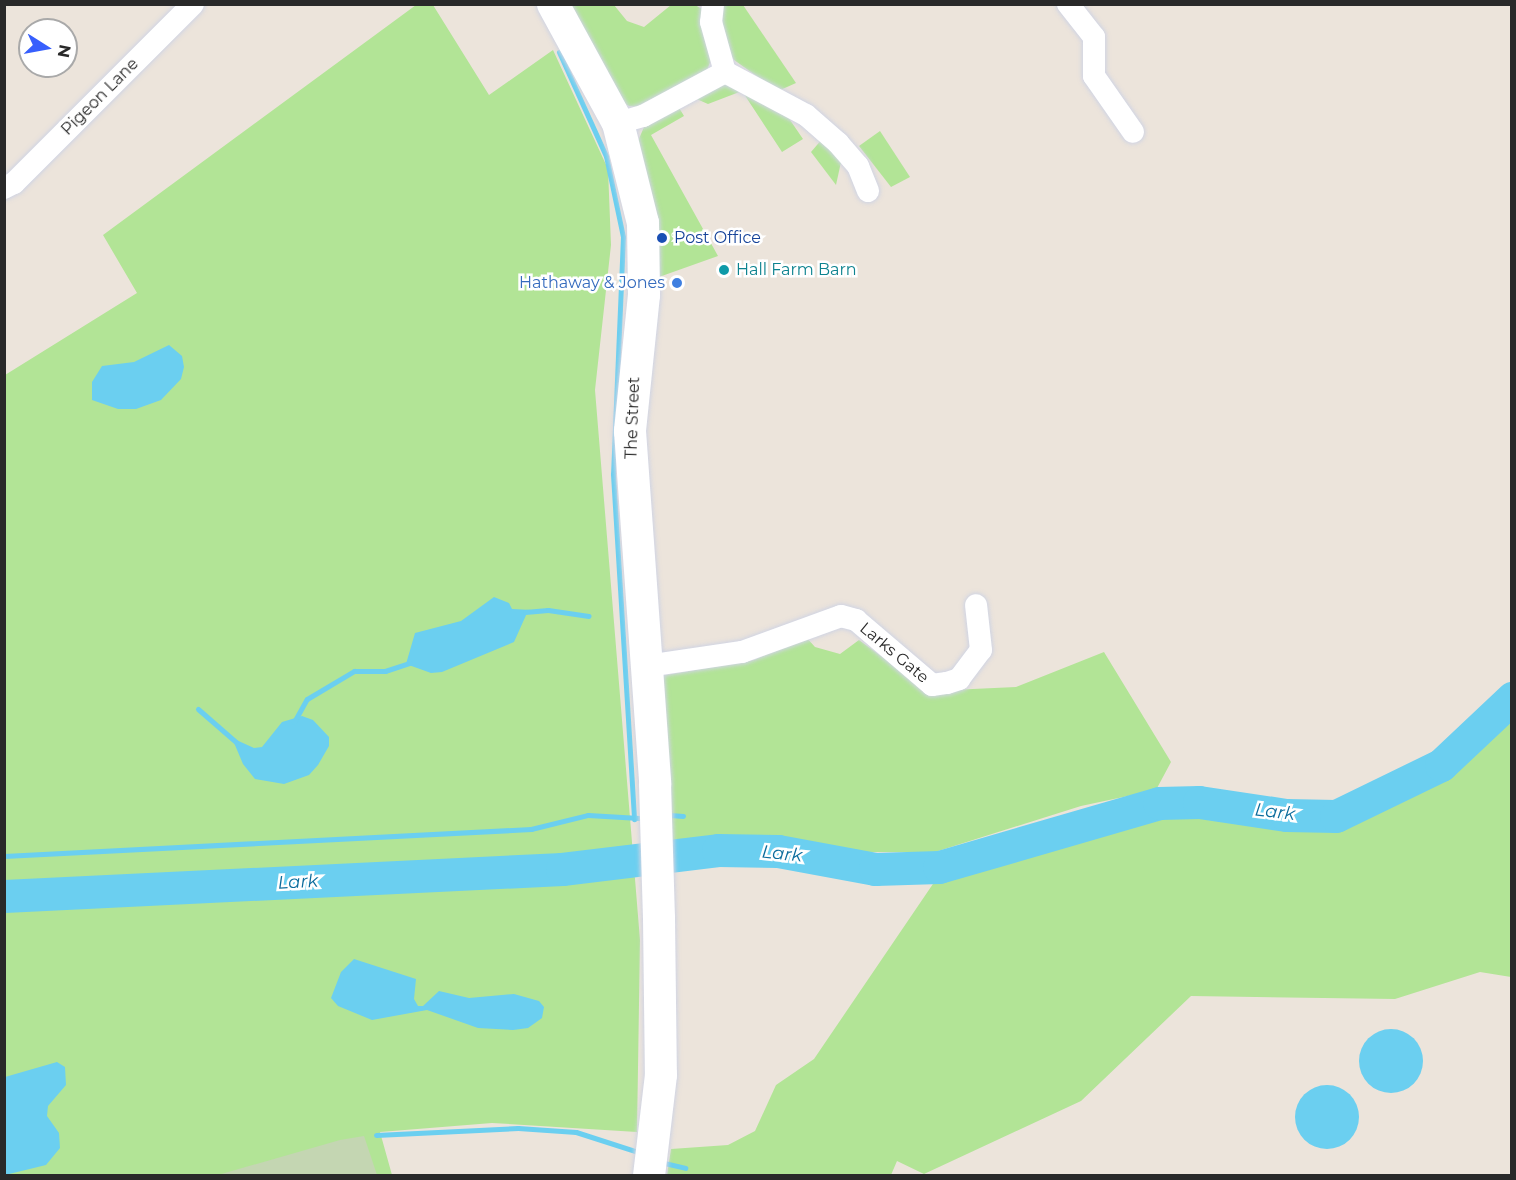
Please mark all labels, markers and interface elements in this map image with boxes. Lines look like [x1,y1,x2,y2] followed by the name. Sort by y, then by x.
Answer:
[18,18,78,78] north arrow
[54,43,75,59] text: N
[58,55,142,139] street label: Pigeon Lane
[674,228,761,248] place label: Post Office
[655,231,669,245] marker: Post Office
[736,260,857,280] place label: Hall Farm Barn
[717,263,731,277] marker: Hall Farm Barn
[519,273,665,293] place label: Hathaway & Jones
[670,276,684,290] marker: Hathaway & Jones
[622,377,644,459] street label: The Street
[856,619,932,687] street label: Larks Gate
[1254,799,1296,825] water label: Lark
[761,841,803,867] water label: Lark
[277,870,319,894] water label: Lark

